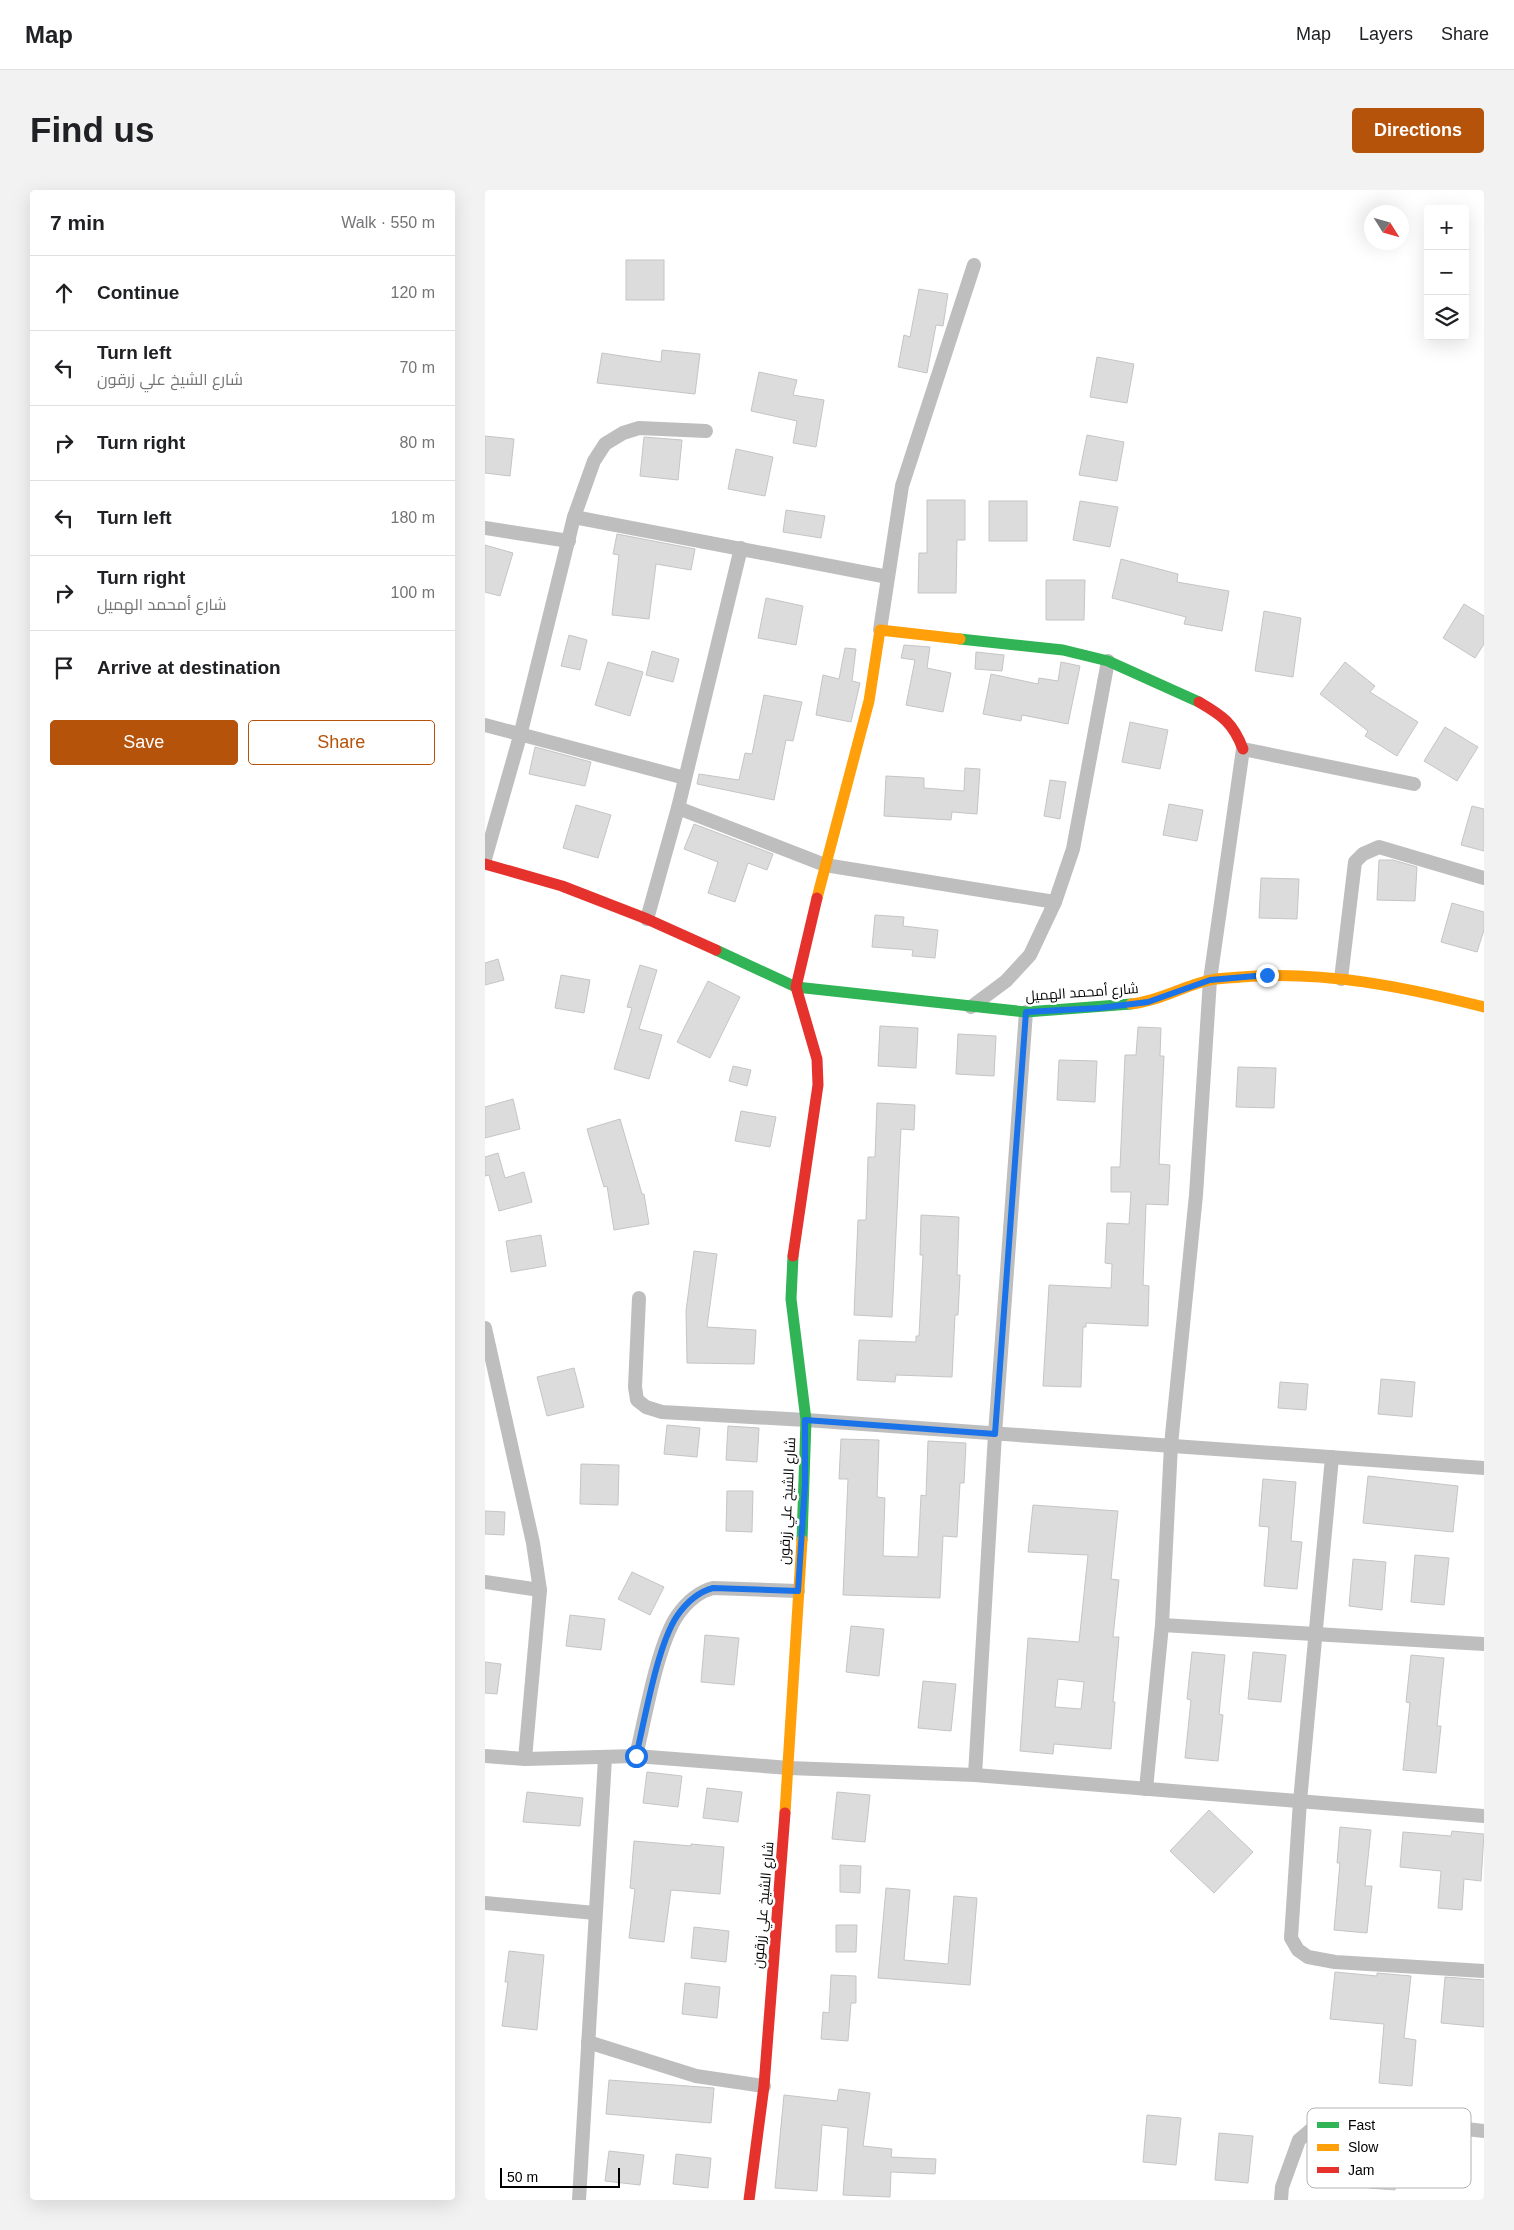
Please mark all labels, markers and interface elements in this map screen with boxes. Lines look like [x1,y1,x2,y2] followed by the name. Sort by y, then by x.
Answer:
[25,21,73,48] text: Map
[1296,24,1331,44] text: Map
[1359,24,1413,44] text: Layers
[1441,24,1489,44] text: Share
[1352,108,1484,153] button: Directions
[30,110,154,149] text: Find us
[1364,205,1409,250] north arrow
[1424,205,1469,340] map controls
[1424,205,1469,250] button: +
[50,211,105,234] text: 7 min
[341,214,435,231] text: Walk · 550 m
[1424,250,1469,295] button: −
[50,279,78,307] icon: ahead
[97,282,179,303] text: Continue
[391,284,435,301] text: 120 m
[1424,295,1469,340] button: layers
[97,342,172,363] text: Turn left
[50,354,78,382] icon: left
[399,359,435,376] text: 70 m
[97,371,243,388] text: شارع الشيخ علي زرقون
[50,429,78,457] icon: right
[97,432,185,453] text: Turn right
[399,434,435,451] text: 80 m
[50,504,78,532] icon: left
[97,507,172,528] text: Turn left
[391,509,435,526] text: 180 m
[97,567,185,588] text: Turn right
[50,579,78,607] icon: right
[391,584,435,601] text: 100 m
[97,596,226,613] text: شارع أمحمد الهميل
[50,654,78,682] icon: arrive
[97,657,281,678] text: Arrive at destination
[50,720,238,765] button: Save
[248,720,435,765] button: Share
[1256,964,1279,987] route end
[1025,979,1139,1005] street label: شارع أمحمد الهميل
[776,1437,802,1565] street label: شارع الشيخ علي زرقون
[625,1745,648,1768] route start
[749,1841,781,1970] street label: شارع الشيخ علي زرقون
[1307,2108,1471,2188] legend
[1348,2117,1375,2133] text: Fast
[1348,2139,1379,2155] text: Slow
[1348,2162,1374,2178] text: Jam
[500,2165,620,2188] scale bar
[507,2169,538,2185] text: 50 m

